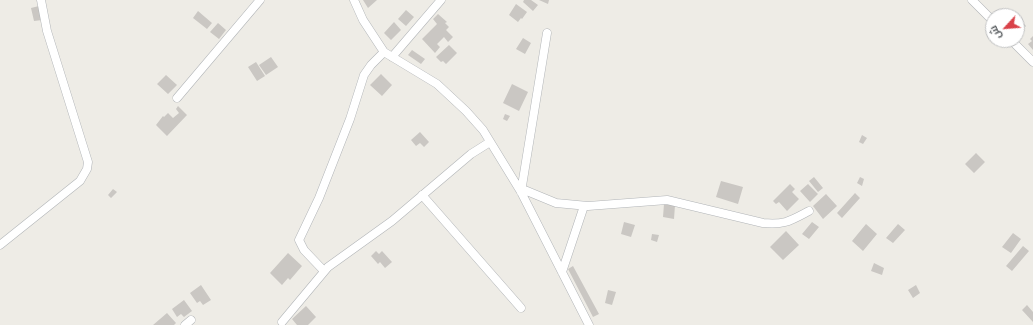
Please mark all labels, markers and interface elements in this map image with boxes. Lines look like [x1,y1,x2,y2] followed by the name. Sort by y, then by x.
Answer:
[985,8,1025,48] north arrow
[985,23,1005,43] text: ش

